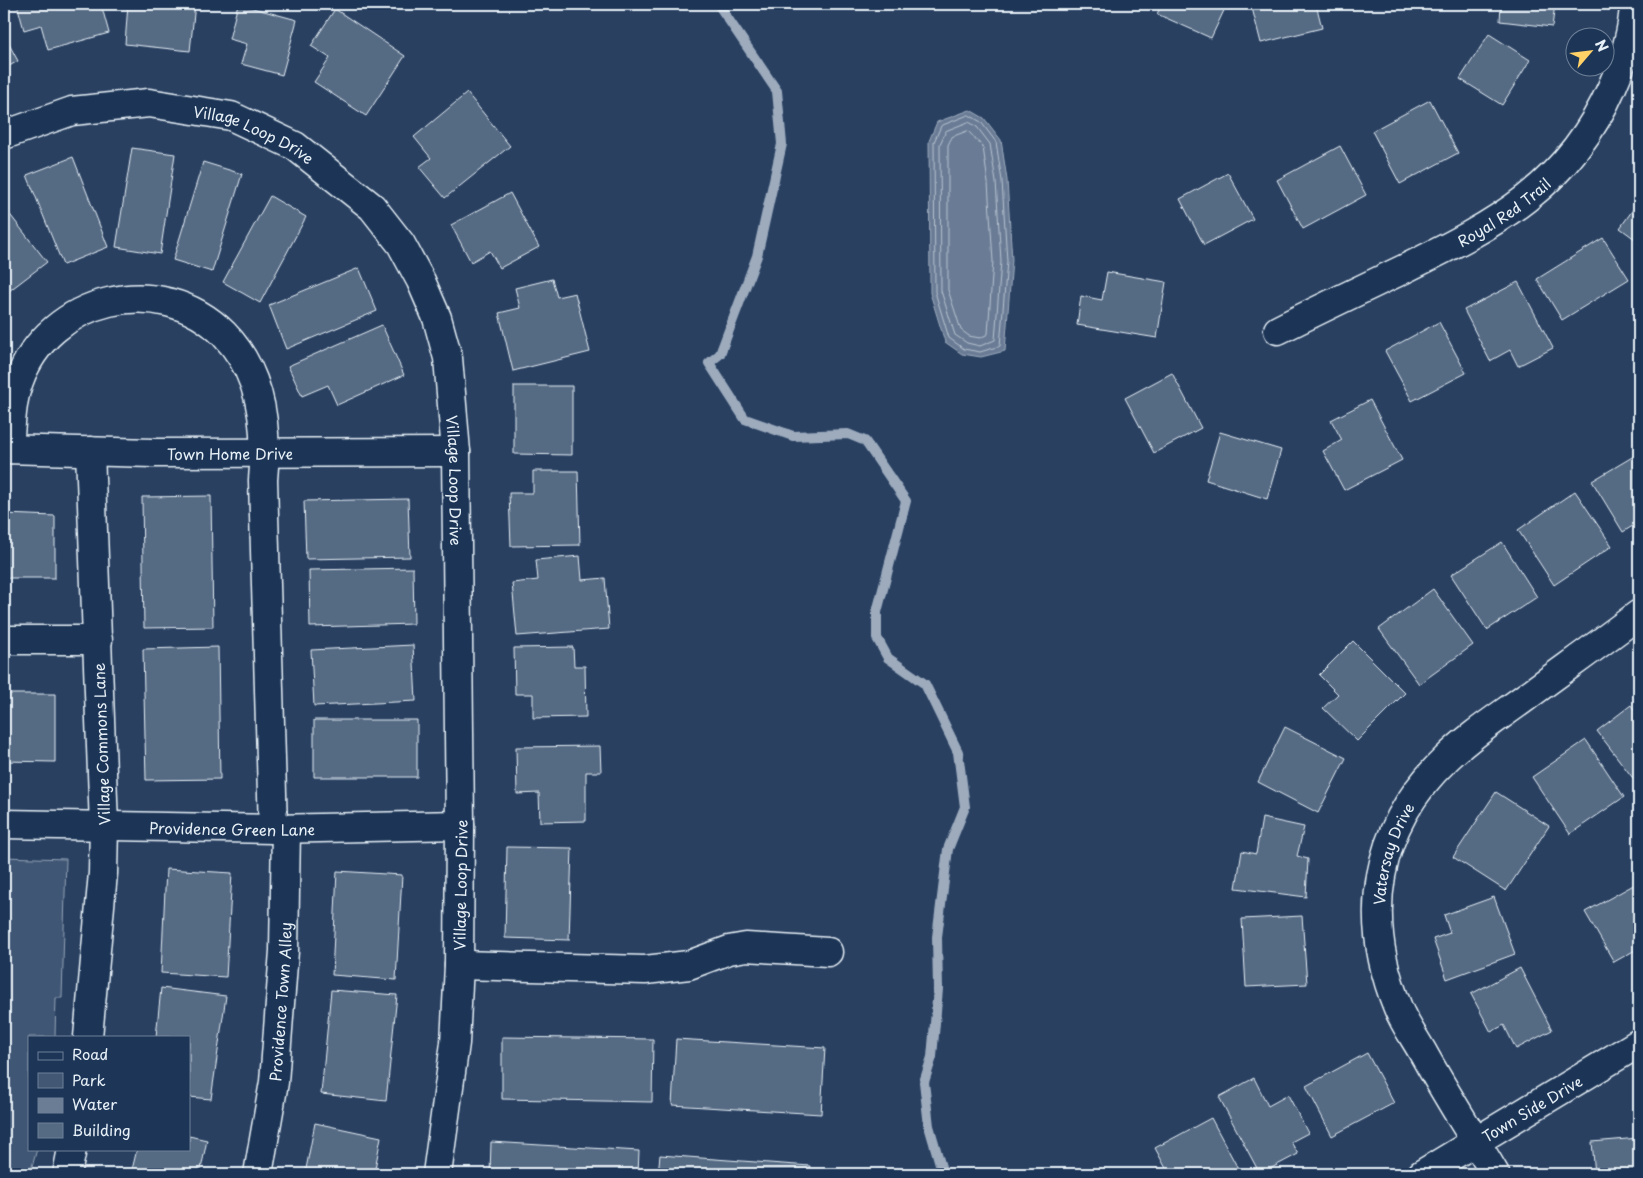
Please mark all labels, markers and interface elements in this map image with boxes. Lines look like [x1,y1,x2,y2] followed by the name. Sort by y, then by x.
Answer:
[1566,28,1616,78] north arrow
[1590,36,1614,55] text: N
[192,99,320,169] street label: Village Loop Drive
[1453,172,1555,252] street label: Royal Red Trail
[441,414,469,546] street label: Village Loop Drive
[167,441,293,464] street label: Town Home Drive
[87,662,115,826] street label: Village Commons Lane
[1366,797,1419,905] street label: Vatersay Drive
[149,815,315,841] street label: Providence Green Lane
[447,819,473,951] street label: Village Loop Drive
[263,922,296,1082] street label: Providence Town Alley
[28,1036,190,1150] legend
[72,1042,108,1065] text: Road
[72,1068,106,1091] text: Park
[1477,1069,1586,1147] street label: Town Side Drive
[72,1092,117,1115] text: Water
[72,1118,131,1141] text: Building

